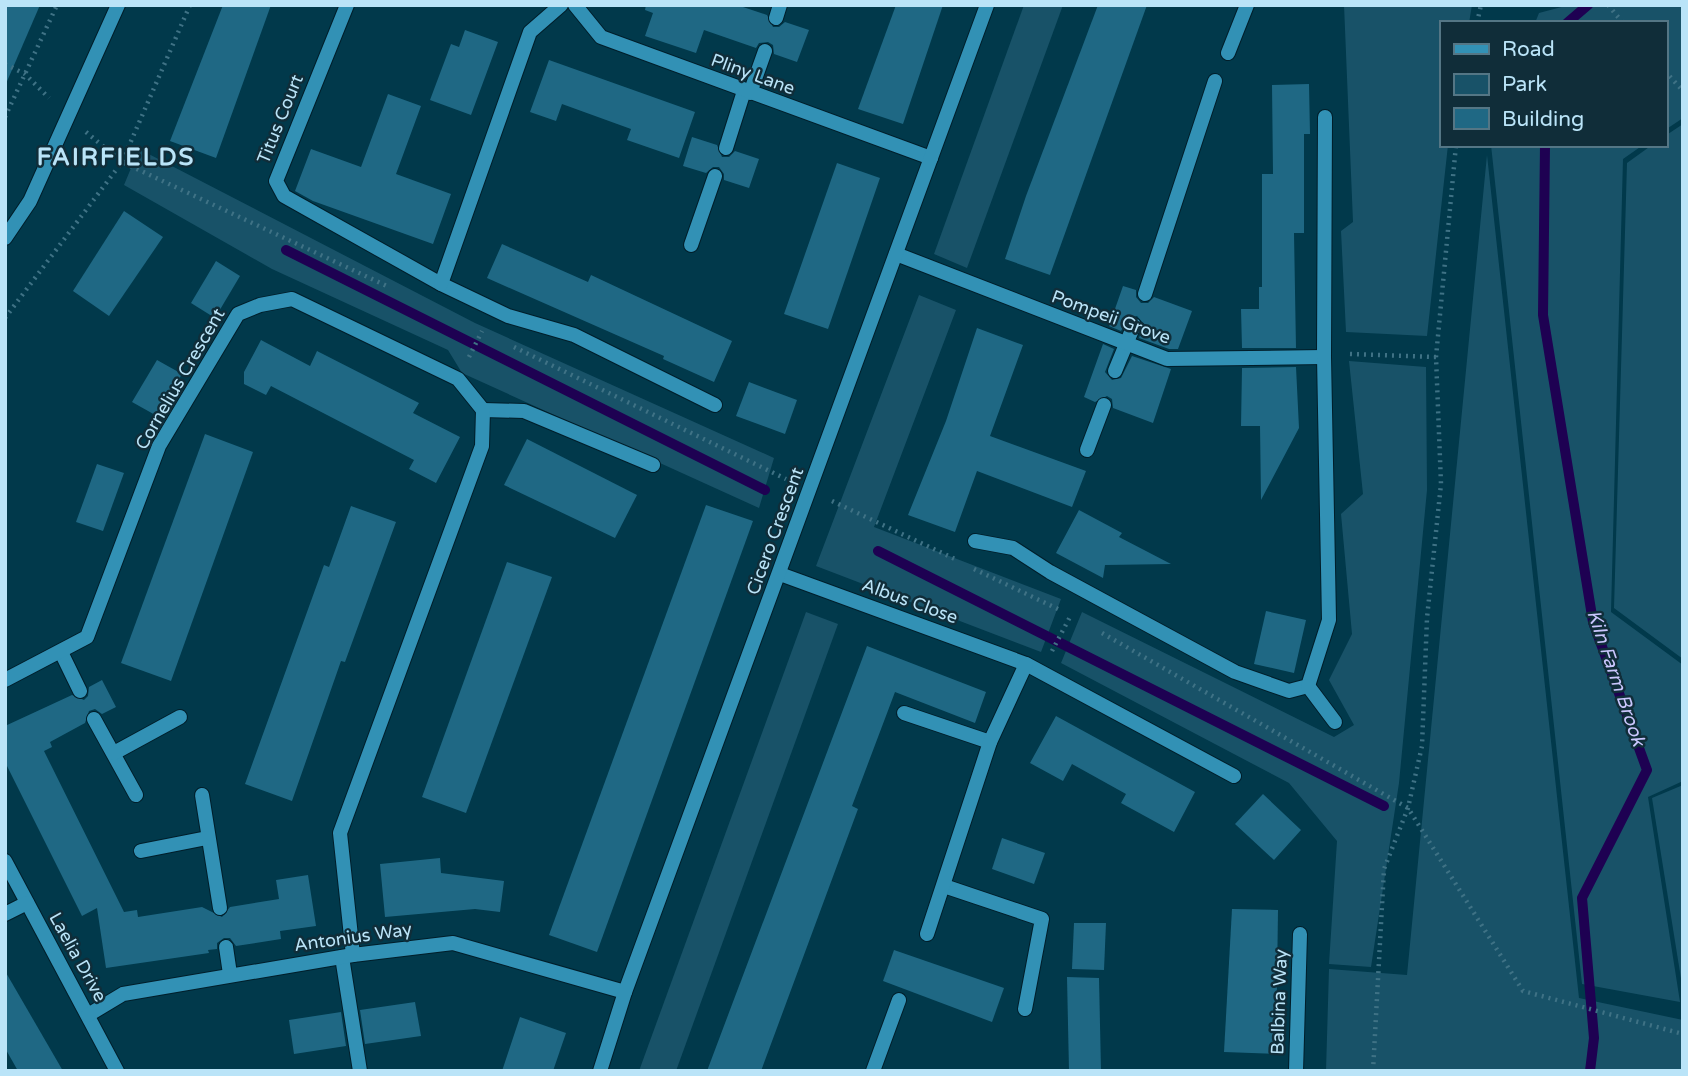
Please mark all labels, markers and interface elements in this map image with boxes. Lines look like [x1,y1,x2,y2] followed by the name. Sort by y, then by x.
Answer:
[1440,21,1667,147] legend
[1502,37,1555,62] text: Road
[708,49,798,99] street label: Pliny Lane
[252,71,308,167] street label: Titus Court
[1502,72,1547,97] text: Park
[1502,107,1584,132] text: Building
[37,143,195,172] district label: FAIRFIELDS
[1048,285,1174,349] street label: Pompeii Grove
[131,304,229,454] street label: Cornelius Crescent
[742,464,808,598] street label: Cicero Crescent
[859,574,961,628] street label: Albus Close
[1582,607,1650,751] water label: Kiln Farm Brook
[44,908,112,1006] street label: Laelia Drive
[293,918,414,956] street label: Antonius Way
[1266,948,1292,1055] street label: Balbina Way

